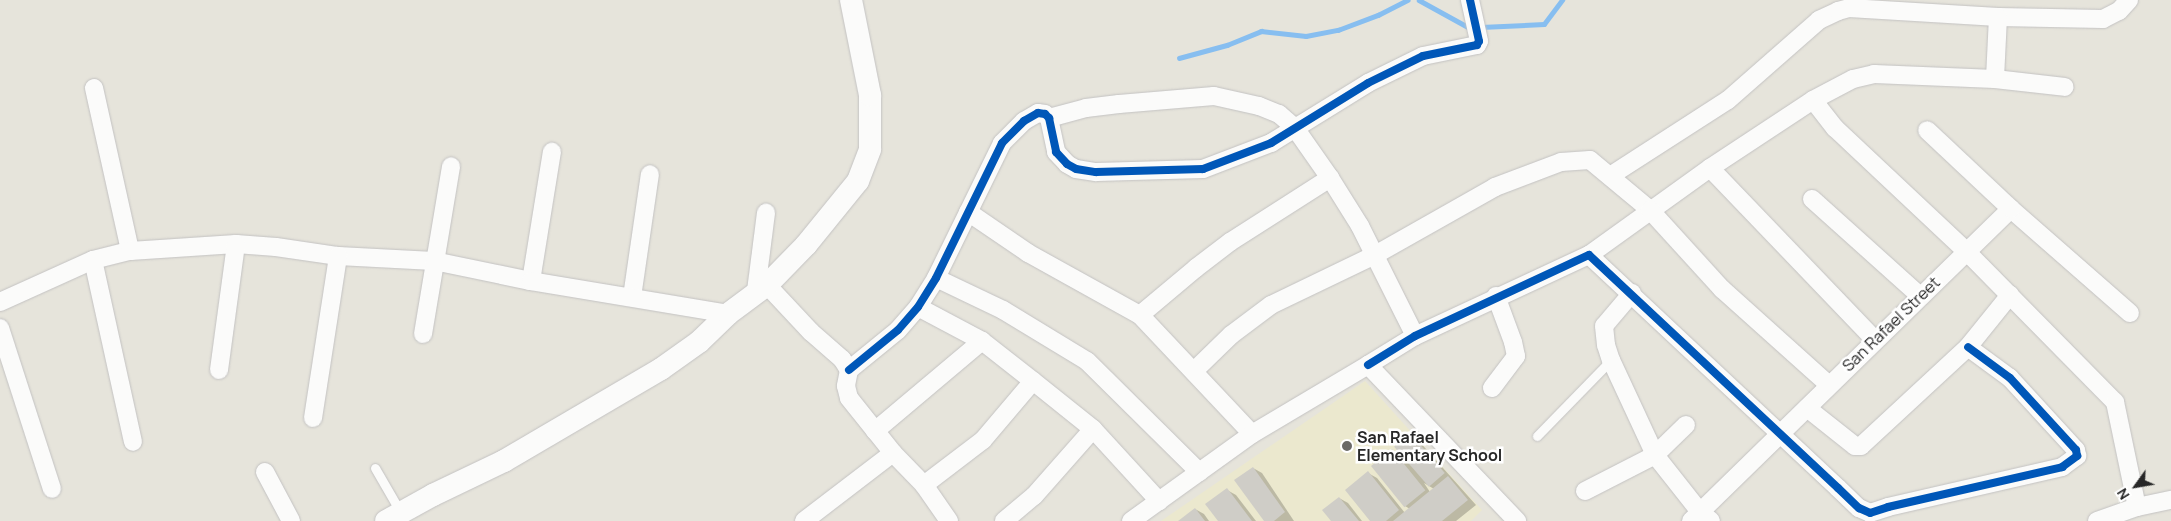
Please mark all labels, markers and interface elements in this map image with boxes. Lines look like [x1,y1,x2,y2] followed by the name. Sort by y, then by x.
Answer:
[1838,273,1944,375] street label: San Rafael Street
[1357,427,1502,465] place label: San Rafael Elementary School
[1341,440,1353,452] marker: San Rafael Elementary School
[2111,461,2161,511] north arrow
[2112,485,2134,504] text: N

